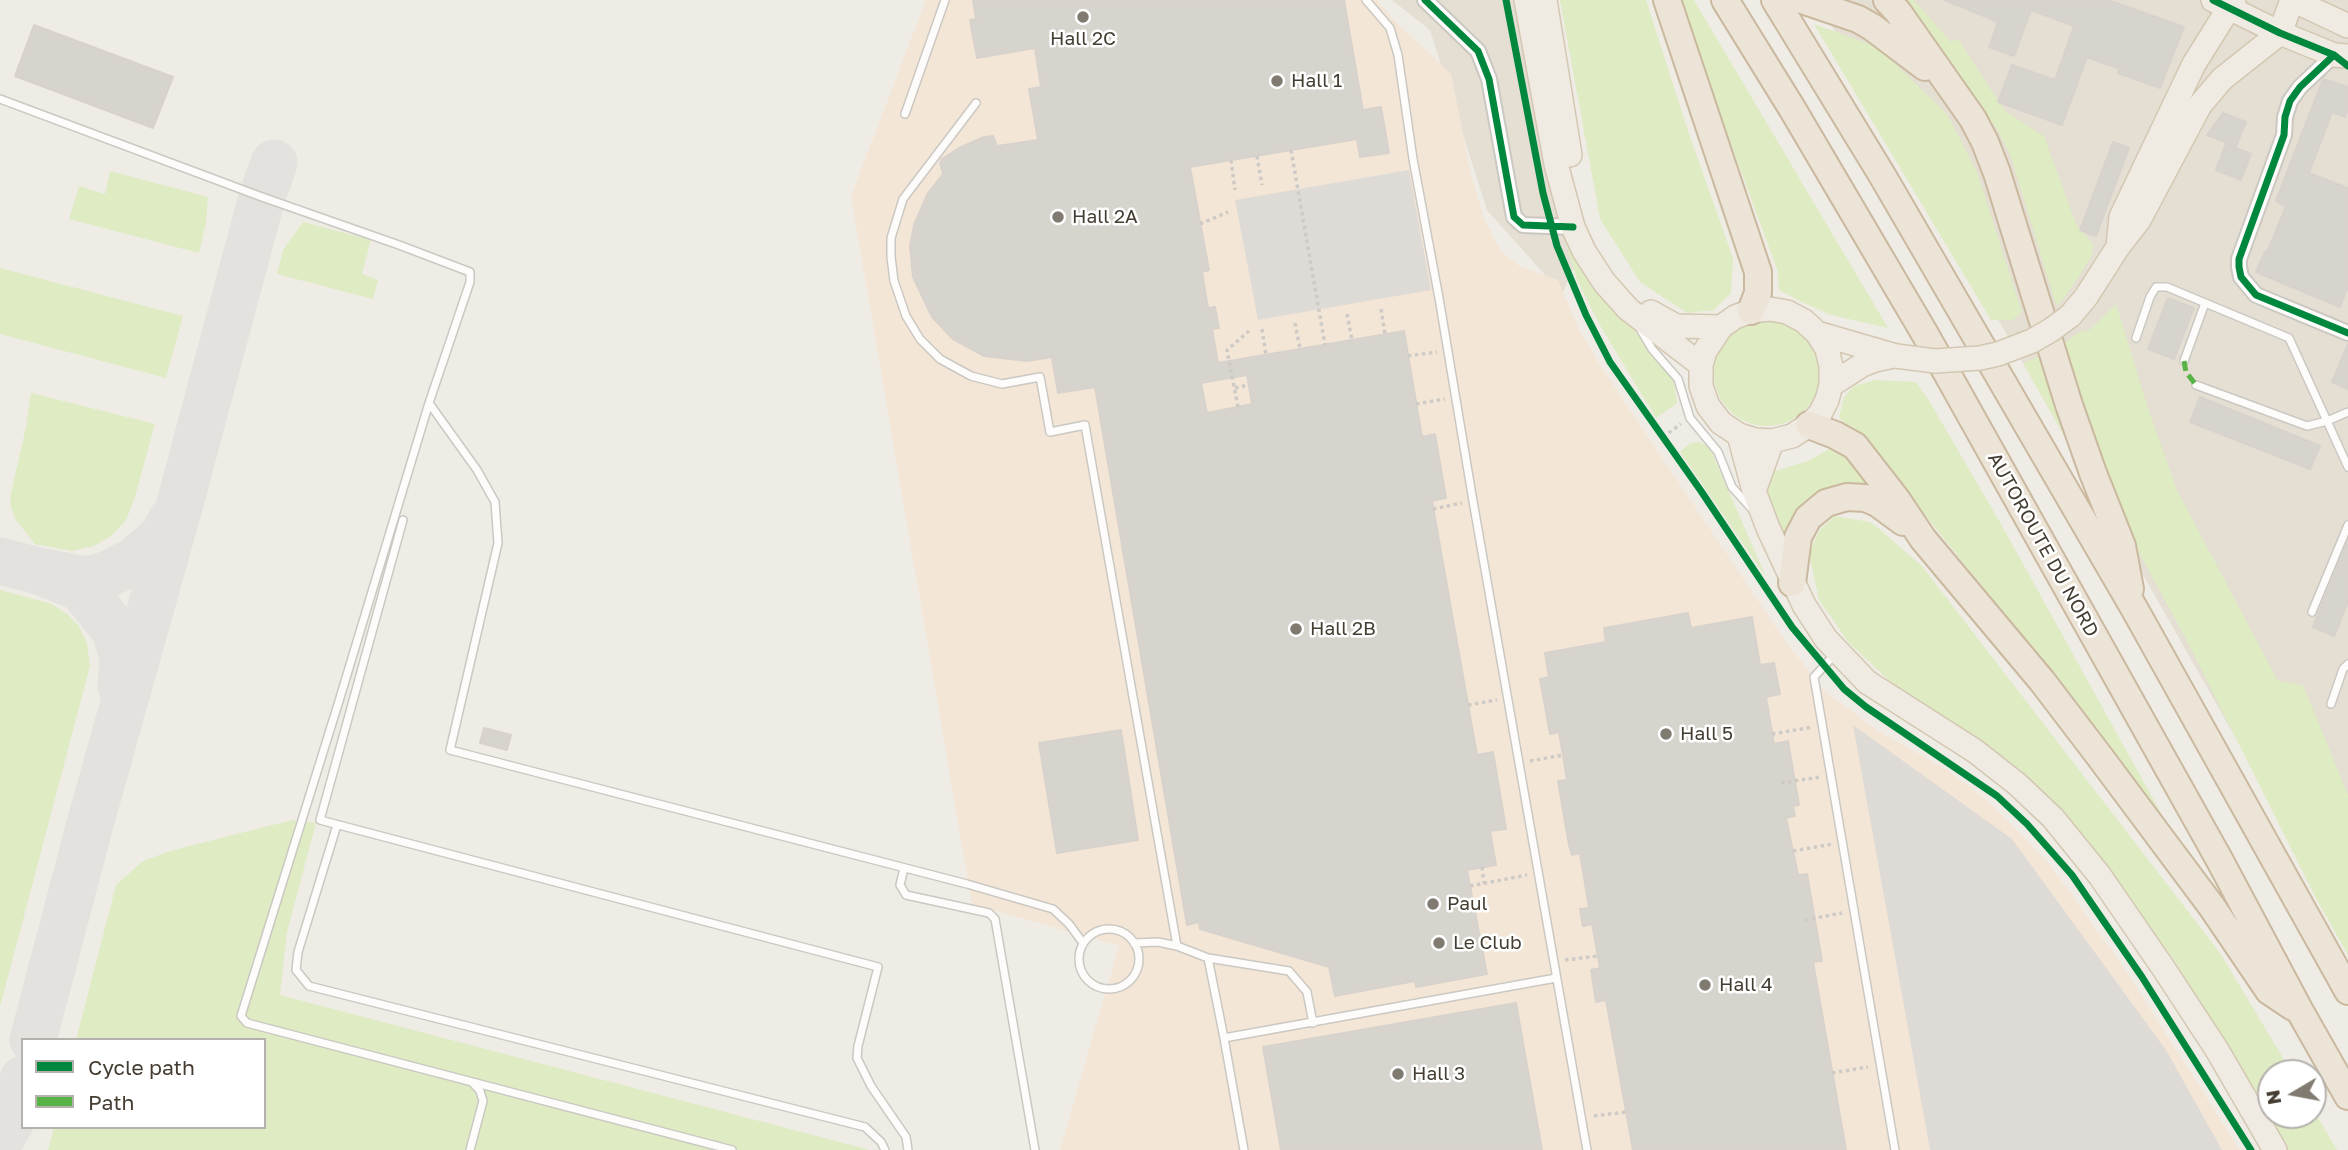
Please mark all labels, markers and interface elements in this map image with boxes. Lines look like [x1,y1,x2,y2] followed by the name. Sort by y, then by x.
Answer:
[1075,9,1091,25] marker: Hall 2C
[1050,28,1116,50] place label: Hall 2C
[1291,70,1342,92] place label: Hall 1
[1269,73,1285,89] marker: Hall 1
[1072,206,1138,228] place label: Hall 2A
[1050,209,1066,225] marker: Hall 2A
[1983,449,2103,641] street label: AUTOROUTE DU NORD
[1310,618,1376,640] place label: Hall 2B
[1288,621,1304,637] marker: Hall 2B
[1680,723,1733,745] place label: Hall 5
[1658,726,1674,742] marker: Hall 5
[1447,893,1488,915] place label: Paul
[1425,896,1441,912] marker: Paul
[1453,932,1522,954] place label: Le Club
[1431,935,1447,951] marker: Le Club
[1719,974,1773,996] place label: Hall 4
[1697,977,1713,993] marker: Hall 4
[21,1038,266,1129] legend
[88,1054,195,1080] text: Cycle path
[2257,1059,2327,1129] north arrow
[1412,1063,1465,1085] place label: Hall 3
[1390,1066,1406,1082] marker: Hall 3
[2260,1088,2285,1107] text: N
[88,1089,135,1115] text: Path

